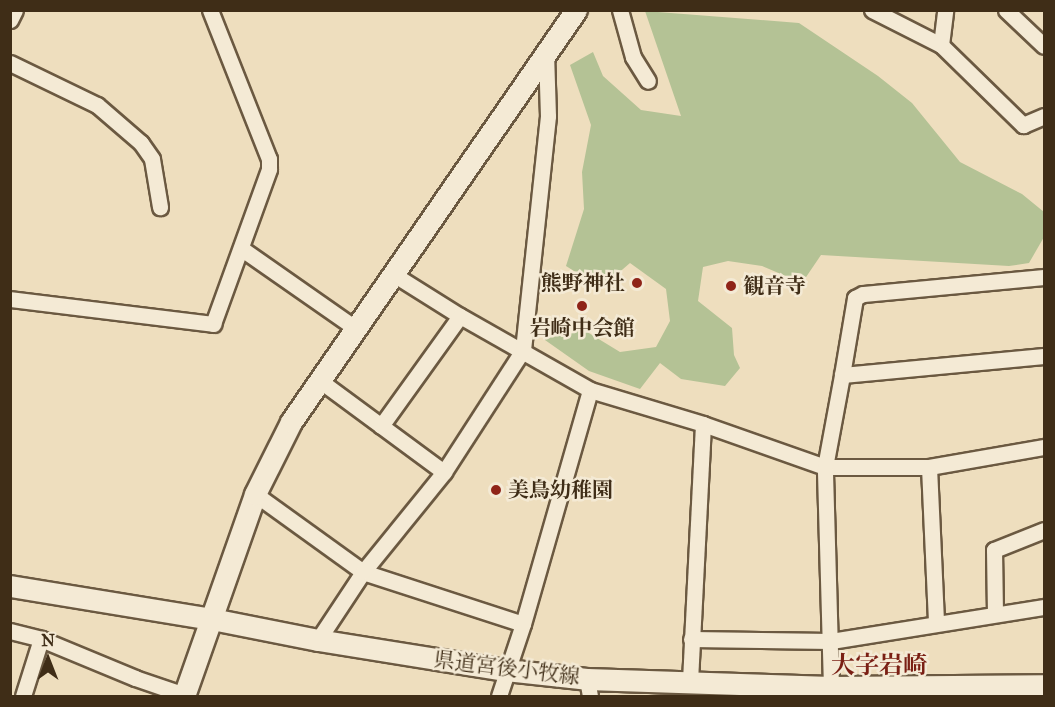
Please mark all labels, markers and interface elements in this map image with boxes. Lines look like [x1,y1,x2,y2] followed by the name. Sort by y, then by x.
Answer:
[541,270,625,296] place label: 熊野神社
[743,273,806,299] place label: 観音寺
[630,276,644,290] marker: 熊野神社
[724,279,738,293] marker: 観音寺
[575,299,589,313] marker: 岩崎中会館
[530,315,634,341] place label: 岩崎中会館
[508,477,613,503] place label: 美鳥幼稚園
[489,483,503,497] marker: 美鳥幼稚園
[18,629,78,689] north arrow
[41,631,55,650] text: N
[433,647,581,689] street label: 県道宮後小牧線
[831,652,927,680] district label: 大字岩崎

